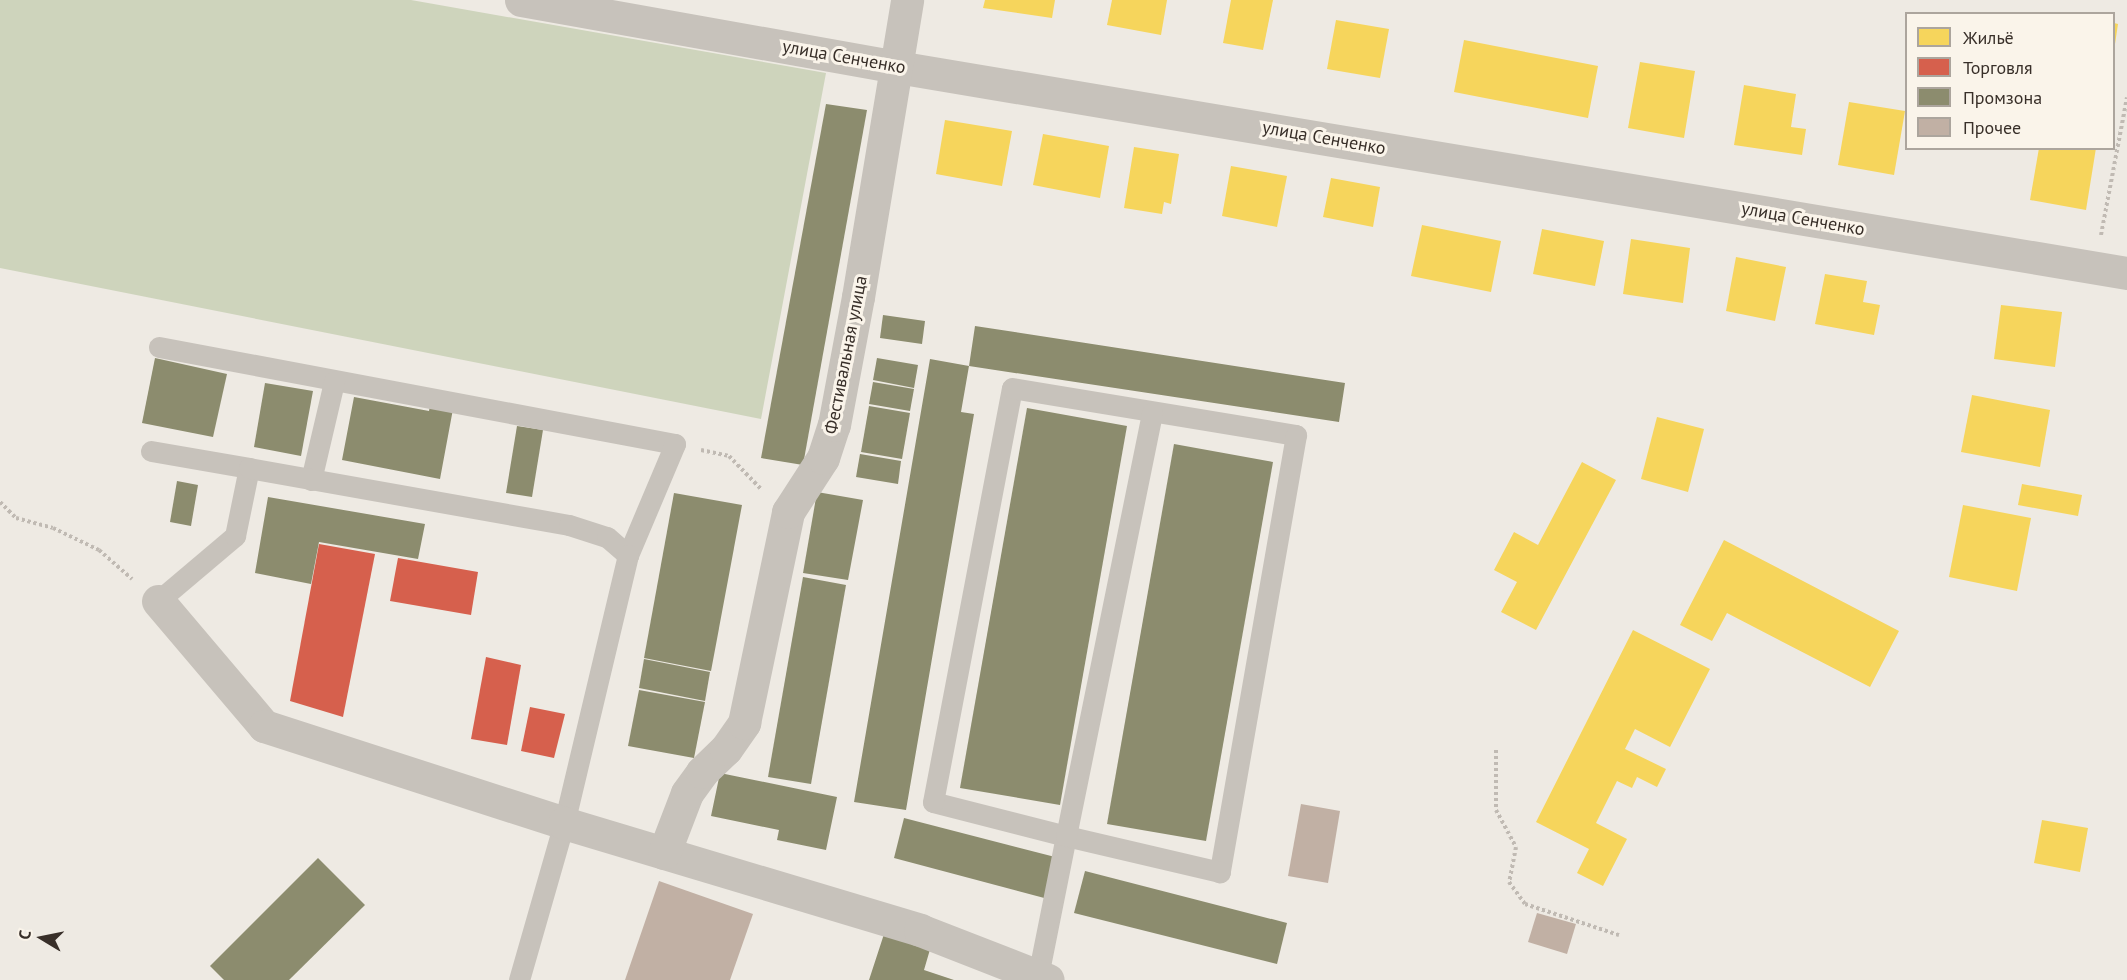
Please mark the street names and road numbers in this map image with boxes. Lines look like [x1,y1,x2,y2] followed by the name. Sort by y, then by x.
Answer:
[781,36,907,78] street label: улица Сенченко
[1261,117,1387,159] street label: улица Сенченко
[1740,198,1866,240] street label: улица Сенченко
[820,274,872,436] street label: Фестивальная улица

